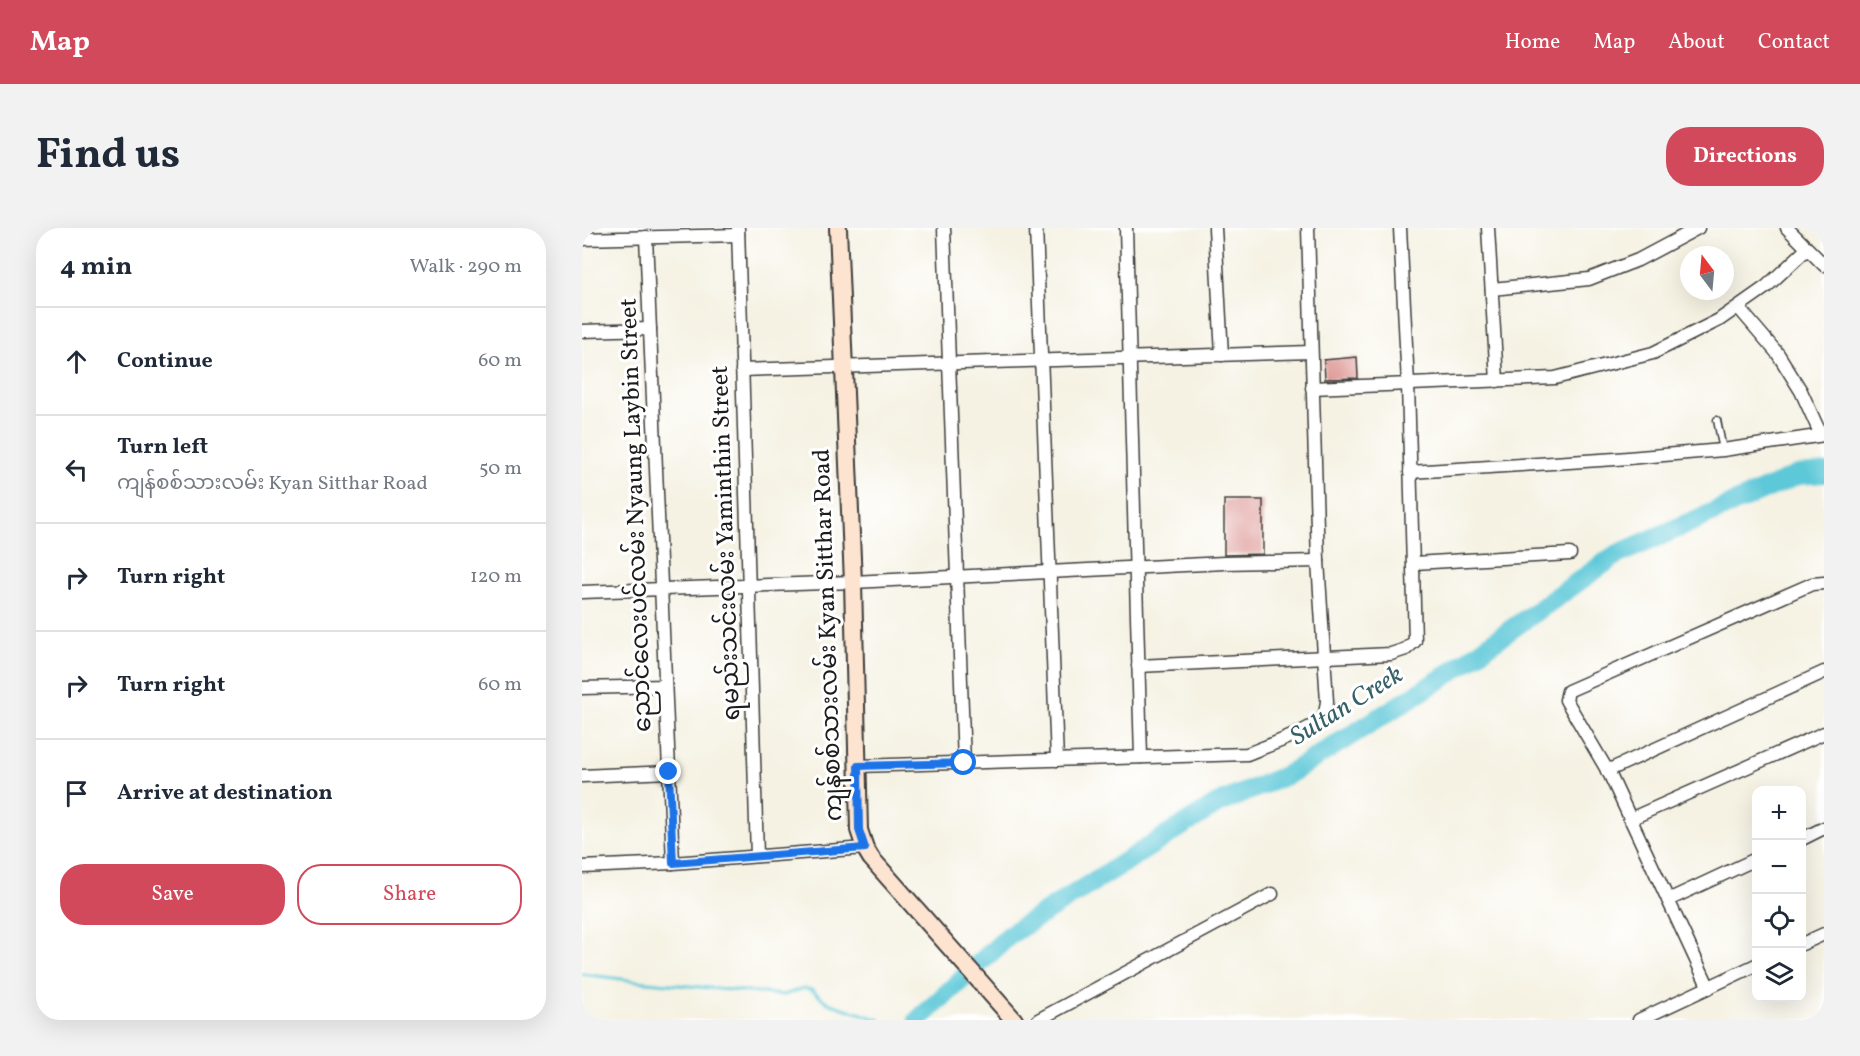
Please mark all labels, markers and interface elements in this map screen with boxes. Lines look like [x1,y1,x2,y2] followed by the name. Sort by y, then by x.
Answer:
[30,23,90,62] text: Map
[1505,28,1560,57] text: Home
[1593,28,1635,57] text: Map
[1668,28,1725,57] text: About
[1758,28,1830,57] text: Contact
[36,127,180,186] text: Find us
[1666,127,1824,186] button: Directions
[1680,246,1734,300] north arrow
[60,249,132,285] text: 4 min
[410,253,522,281] text: Walk · 290 m
[611,298,662,733] street label: ညောင်လေးပင်လမ်း Nyaung Laybin Street
[60,345,93,378] icon: ahead
[117,346,213,377] text: Continue
[478,347,522,375] text: 60 m
[703,365,750,721] street label: ရမည်းသင်းလမ်း Yaminthin Street
[117,432,208,463] text: Turn left
[805,448,852,822] street label: ကျန်စစ်သားလမ်း Kyan Sitthar Road
[60,453,93,486] icon: left
[479,455,522,483] text: 50 m
[117,470,428,498] text: ကျန်စစ်သားလမ်း Kyan Sitthar Road
[60,561,93,594] icon: right
[117,562,225,593] text: Turn right
[470,563,522,591] text: 120 m
[1284,657,1410,755] water label: Sultan Creek
[60,669,93,702] icon: right
[117,670,225,701] text: Turn right
[478,671,522,699] text: 60 m
[950,749,976,775] route start
[655,758,681,784] route end
[60,777,93,810] icon: arrive
[117,778,333,809] text: Arrive at destination
[1752,786,1806,1002] map controls
[1752,786,1806,840] button: +
[1752,840,1806,894] button: −
[60,864,285,925] button: Save
[297,864,522,925] button: Share
[1752,894,1806,948] button: locate
[1752,948,1806,1002] button: layers

